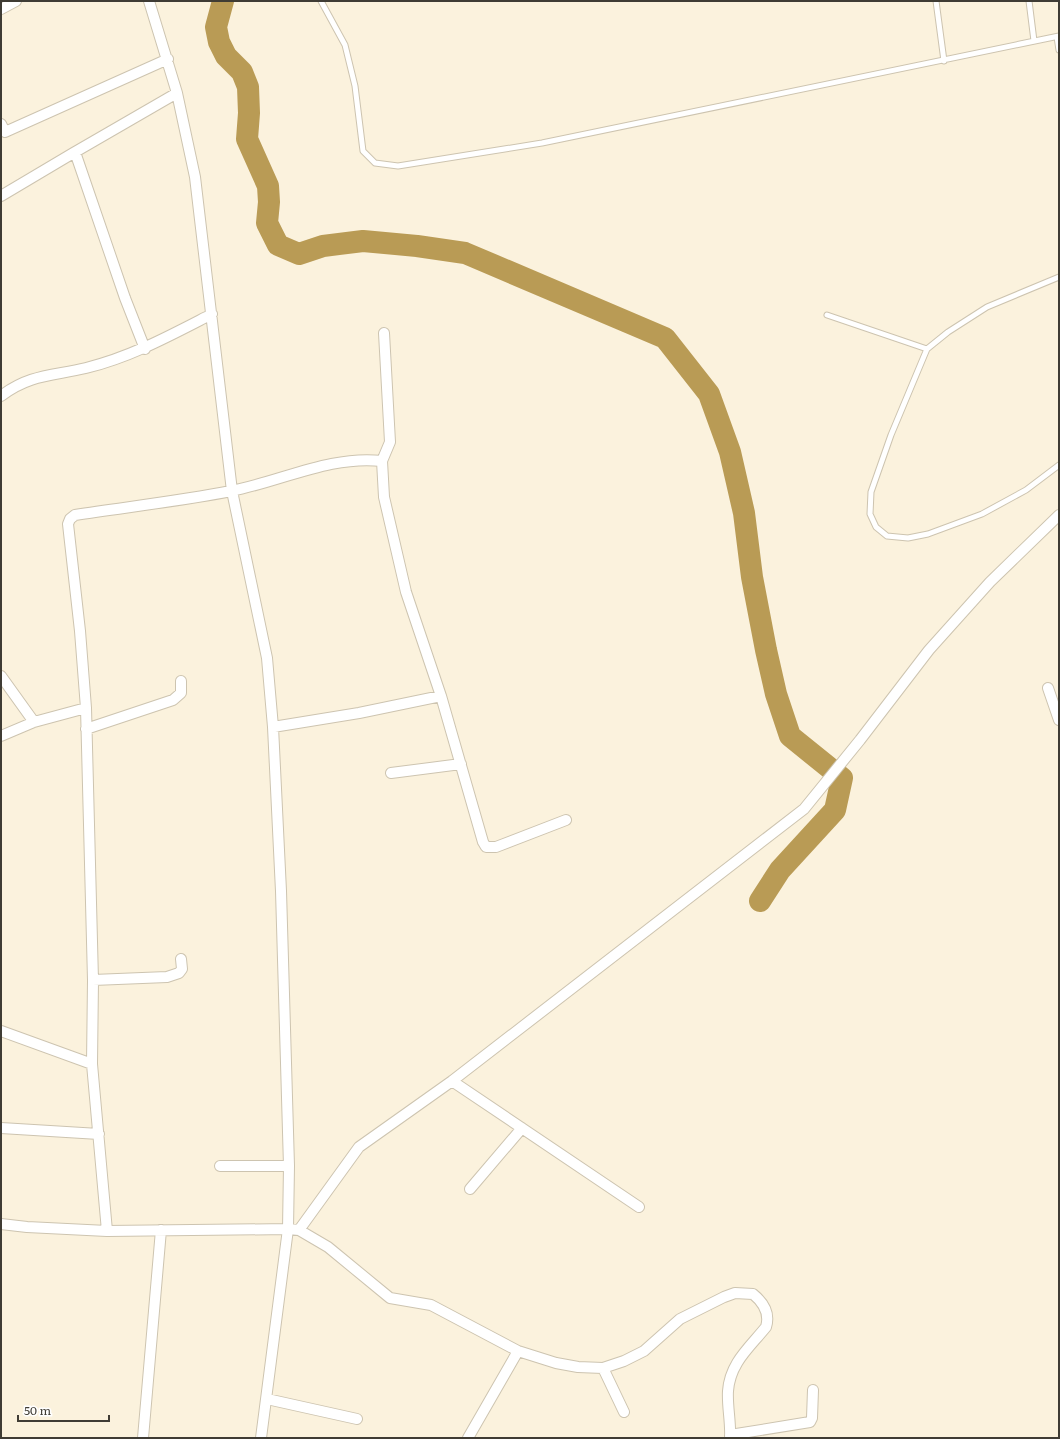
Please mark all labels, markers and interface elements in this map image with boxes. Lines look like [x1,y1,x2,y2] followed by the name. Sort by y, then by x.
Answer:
[18,1397,109,1423] scale bar
[24,1401,51,1419] text: 50 m

